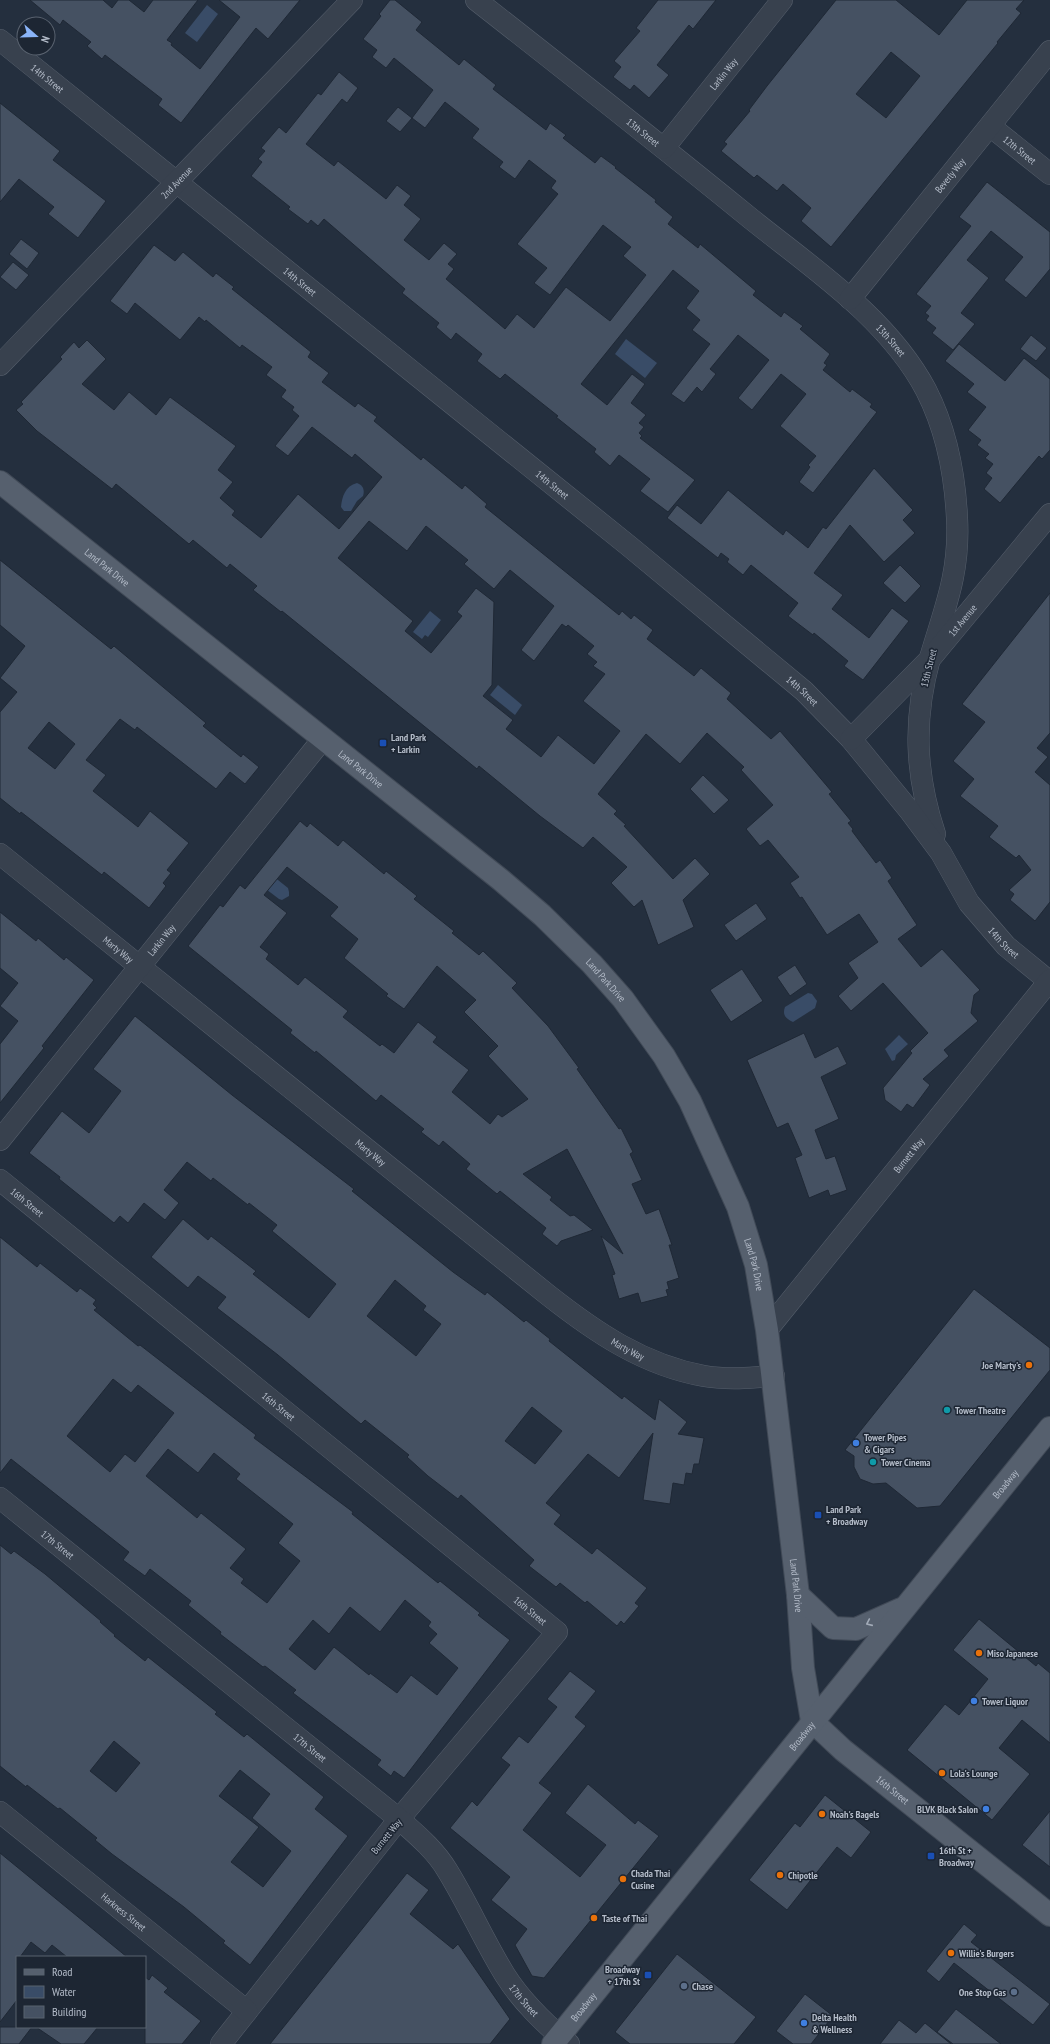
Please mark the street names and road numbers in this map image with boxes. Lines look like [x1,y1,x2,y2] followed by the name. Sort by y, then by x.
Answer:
[707,55,740,93] street label: Larkin Way
[28,61,67,96] street label: 14th Street
[624,115,662,150] street label: 13th Street
[1000,133,1039,168] street label: 12th Street
[932,155,968,196] street label: Beverly Way
[158,163,195,202] street label: 2nd Avenue
[280,264,319,299] street label: 14th Street
[873,321,908,360] street label: 13th Street
[533,468,572,502] street label: 14th Street
[82,546,132,589] street label: Land Park Drive
[946,602,980,639] street label: 1st Avenue
[917,647,940,689] street label: 13th Street
[783,673,821,709] street label: 14th Street
[336,747,386,791] street label: Land Park Drive
[145,921,178,959] street label: Larkin Way
[985,924,1022,961] street label: 14th Street
[100,933,136,966] street label: Marty Way
[583,956,628,1005] street label: Land Park Drive
[891,1135,927,1176] street label: Burnett Way
[353,1137,389,1169] street label: Marty Way
[8,1185,46,1220] street label: 16th Street
[741,1237,766,1292] street label: Land Park Drive
[609,1335,647,1363] street label: Marty Way
[259,1389,298,1424] street label: 16th Street
[990,1467,1021,1501] street label: Broadway
[38,1528,77,1562] street label: 17th Street
[787,1558,805,1613] street label: Land Park Drive
[511,1593,549,1628] street label: 16th Street
[786,1719,818,1753] street label: Broadway
[291,1731,329,1765] street label: 17th Street
[873,1773,912,1807] street label: 16th Street
[368,1816,405,1857] street label: Burnett Way
[98,1890,149,1934] street label: Harkness Street
[506,1982,541,2020] street label: 17th Street
[568,1990,599,2024] street label: Broadway

